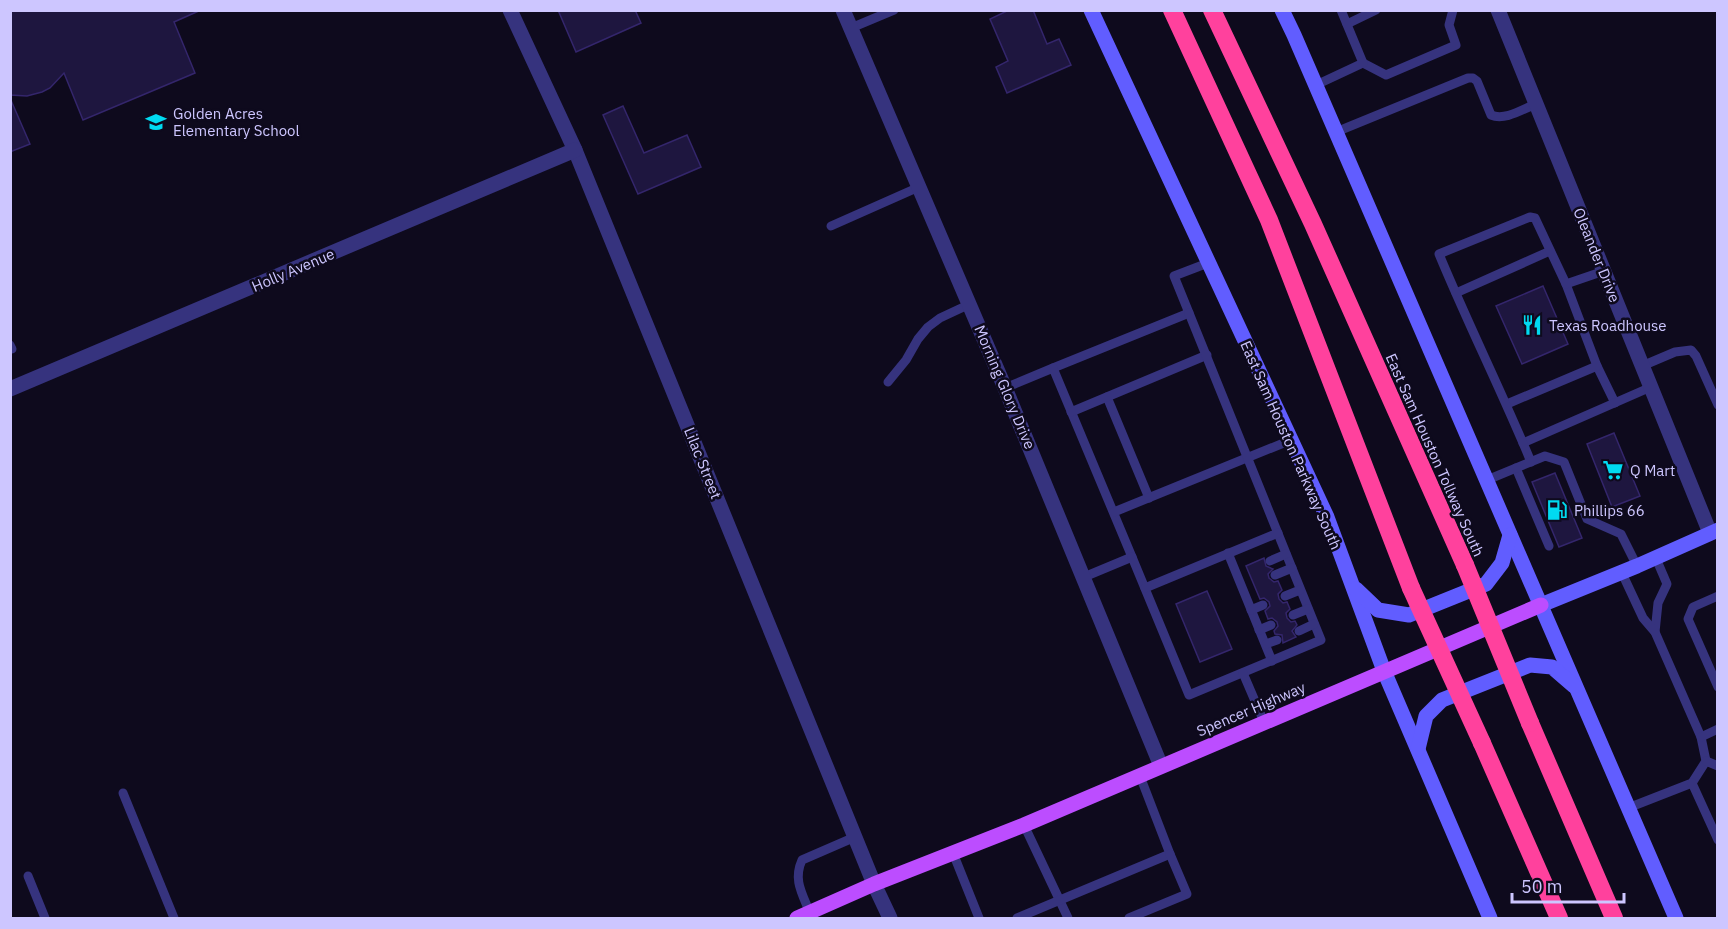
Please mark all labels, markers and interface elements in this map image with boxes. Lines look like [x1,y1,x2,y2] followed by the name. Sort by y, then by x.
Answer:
[173,104,300,140] place label: Golden Acres Elementary School
[144,110,168,134] school or university icon: Golden Acres Elementary School
[1569,205,1625,305] street label: Oleander Drive
[249,244,337,296] street label: Holly Avenue
[1520,313,1544,337] restaurant icon: Texas Roadhouse
[1549,316,1667,335] place label: Texas Roadhouse
[970,322,1040,452] street label: Morning Glory Drive
[1236,338,1346,552] street label: East Sam Houston Parkway South
[1382,351,1488,559] street label: East Sam Houston Tollway South
[680,424,726,502] street label: Lilac Street
[1601,458,1625,482] supermarket icon: Q Mart
[1630,461,1675,480] place label: Q Mart
[1545,498,1569,522] fuel station icon: Phillips 66
[1574,501,1645,520] place label: Phillips 66
[1194,677,1309,740] street label: Spencer Highway
[1512,866,1624,904] scale bar
[1521,875,1563,898] text: 50 m

